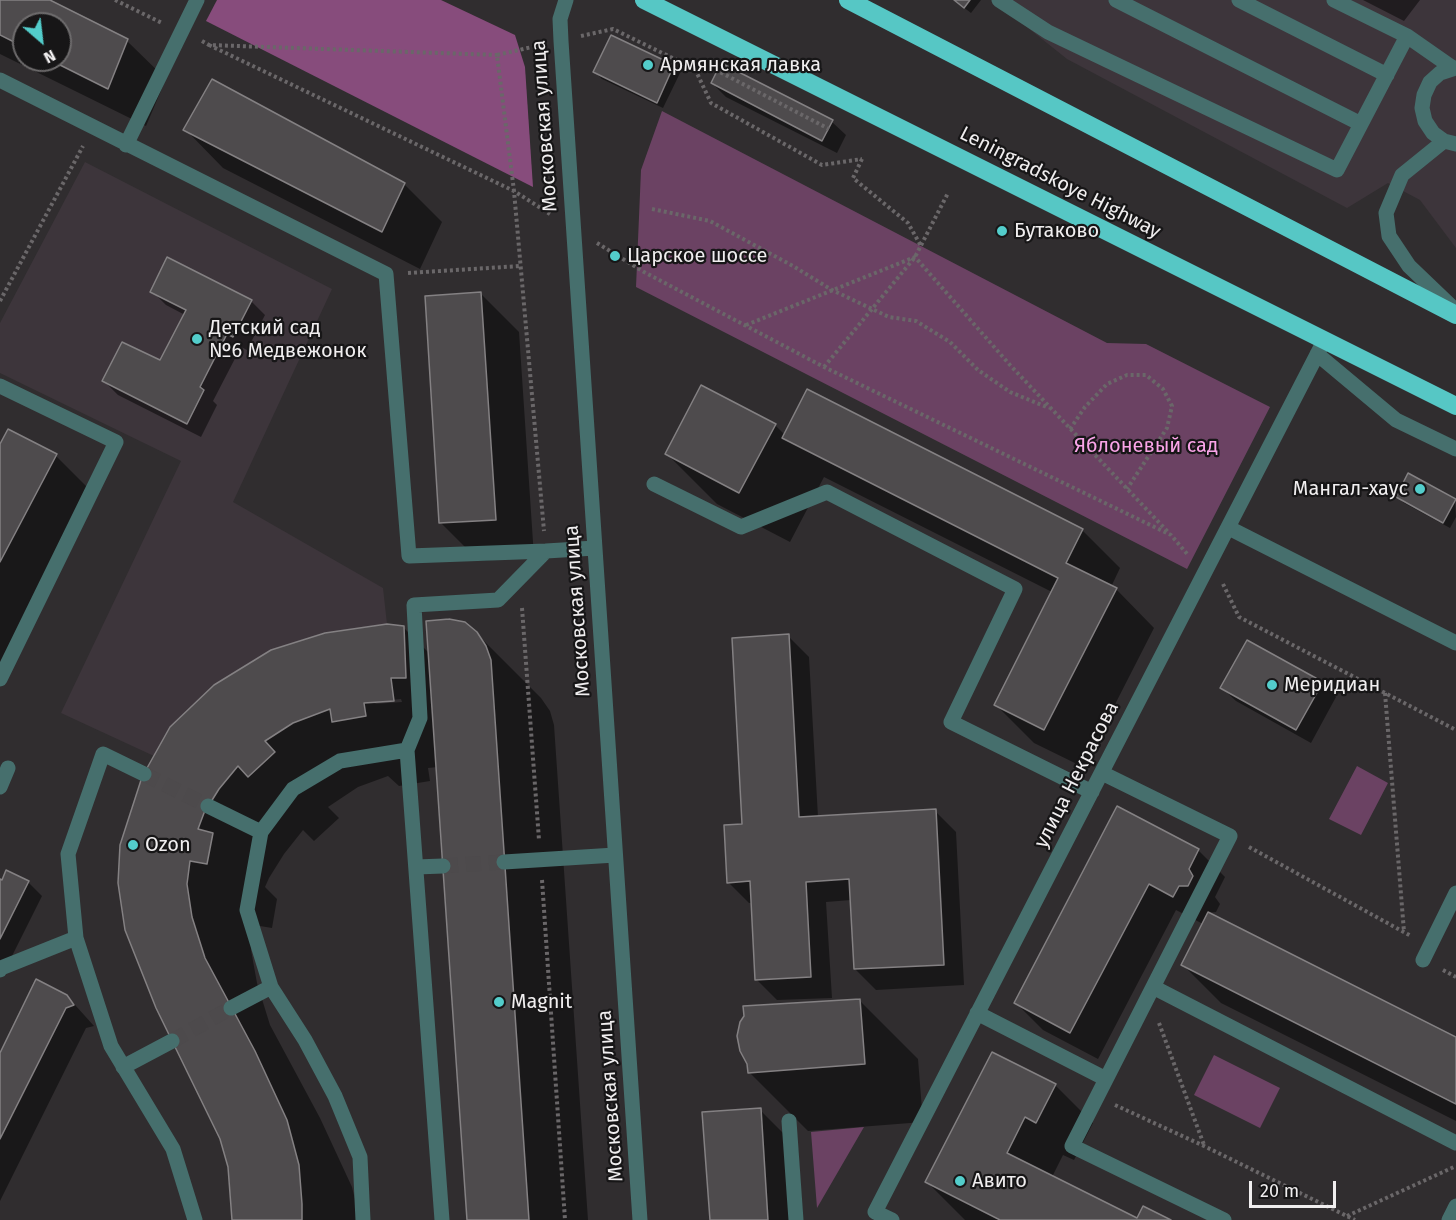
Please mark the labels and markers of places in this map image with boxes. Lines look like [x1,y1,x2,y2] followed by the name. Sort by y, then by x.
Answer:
[660,53,821,77] place label: Армянская лавка
[641,58,655,72] marker: Армянская лавка
[1014,219,1099,243] place label: Бутаково
[995,224,1009,238] marker: Бутаково
[627,244,768,268] place label: Царское шоссе
[608,249,622,263] marker: Царское шоссе
[209,316,367,363] place label: Детский сад №6 Медвежонок
[190,332,204,346] marker: Детский сад №6 Медвежонок
[1293,477,1408,501] place label: Мангал-хаус
[1413,482,1427,496] marker: Мангал-хаус
[1284,673,1380,697] place label: Меридиан
[1265,678,1279,692] marker: Меридиан
[145,833,191,857] place label: Ozon
[126,838,140,852] marker: Ozon
[511,990,572,1014] place label: Magnit
[492,995,506,1009] marker: Magnit
[972,1169,1027,1193] place label: Авито
[953,1174,967,1188] marker: Авито

